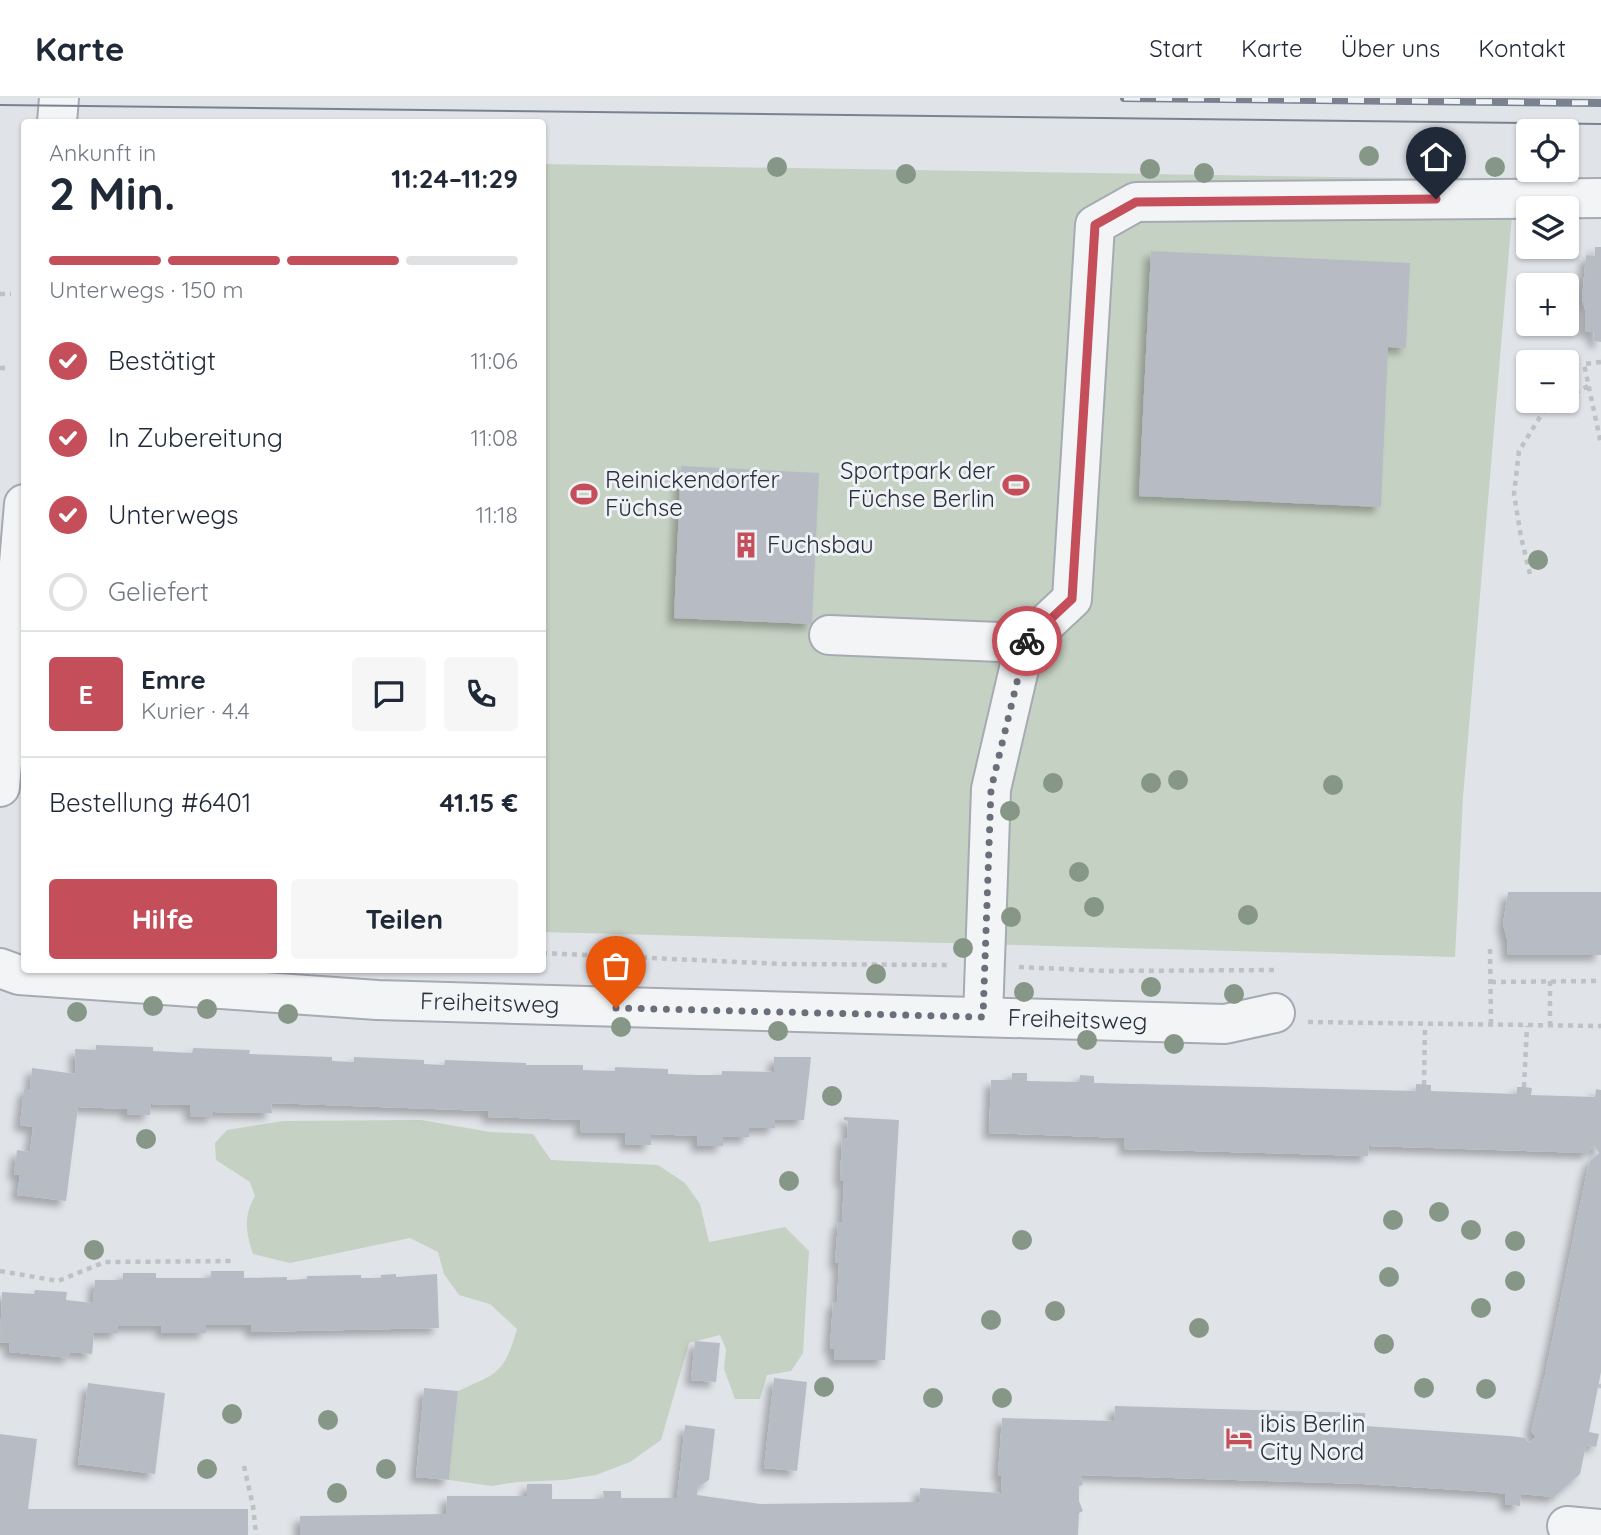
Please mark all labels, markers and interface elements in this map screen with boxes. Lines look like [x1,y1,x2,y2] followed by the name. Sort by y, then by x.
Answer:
[35,28,124,69] text: Karte
[1149,33,1203,63] text: Start
[1241,33,1302,63] text: Karte
[1340,33,1440,63] text: Über uns
[1478,33,1566,63] text: Kontakt
[1516,119,1579,413] map controls
[1516,119,1579,182] button: locate
[1406,127,1466,199] pin
[49,138,156,167] text: Ankunft in
[1417,138,1455,176] icon: home
[391,162,518,195] text: 11:24–11:29
[49,164,175,222] text: 2 Min.
[1516,196,1579,259] button: layers
[1516,273,1579,336] button: +
[49,275,244,304] text: Unterwegs · 150 m
[49,342,87,380] icon: check
[108,344,216,377] text: Bestätigt
[471,346,518,375] text: 11:06
[1516,350,1579,413] button: −
[49,419,87,457] icon: check
[108,421,283,454] text: In Zubereitung
[471,423,518,452] text: 11:08
[840,455,995,513] place label: Sportpark der Füchse Berlin
[605,464,780,522] place label: Reinickendorfer Füchse
[1001,470,1031,500] sports icon: Sportpark der Füchse Berlin
[569,479,599,509] sports icon: Reinickendorfer Füchse
[49,496,87,534] icon: check
[108,498,239,531] text: Unterwegs
[476,500,518,529] text: 11:18
[767,529,874,559] place label: Fuchsbau
[731,530,761,560] building icon: Fuchsbau
[108,575,209,608] text: Geliefert
[992,606,1062,676] courier
[1008,622,1046,660] icon: bike
[352,657,426,731] button: chat
[444,657,518,731] button: phone
[141,663,206,696] text: Emre
[79,678,93,711] text: E
[141,696,250,725] text: Kurier · 4.4
[49,786,251,819] text: Bestellung #6401
[440,786,518,819] text: 41.15 €
[49,879,277,959] button: Hilfe
[291,879,518,959] button: Teilen
[586,936,646,1008] pin
[597,947,635,985] icon: bag
[420,985,560,1019] street label: Freiheitsweg
[1007,1002,1148,1036] street label: Freiheitsweg
[1260,1408,1366,1466] place label: ibis Berlin City Nord
[1224,1423,1254,1453] hotel icon: ibis Berlin City Nord

